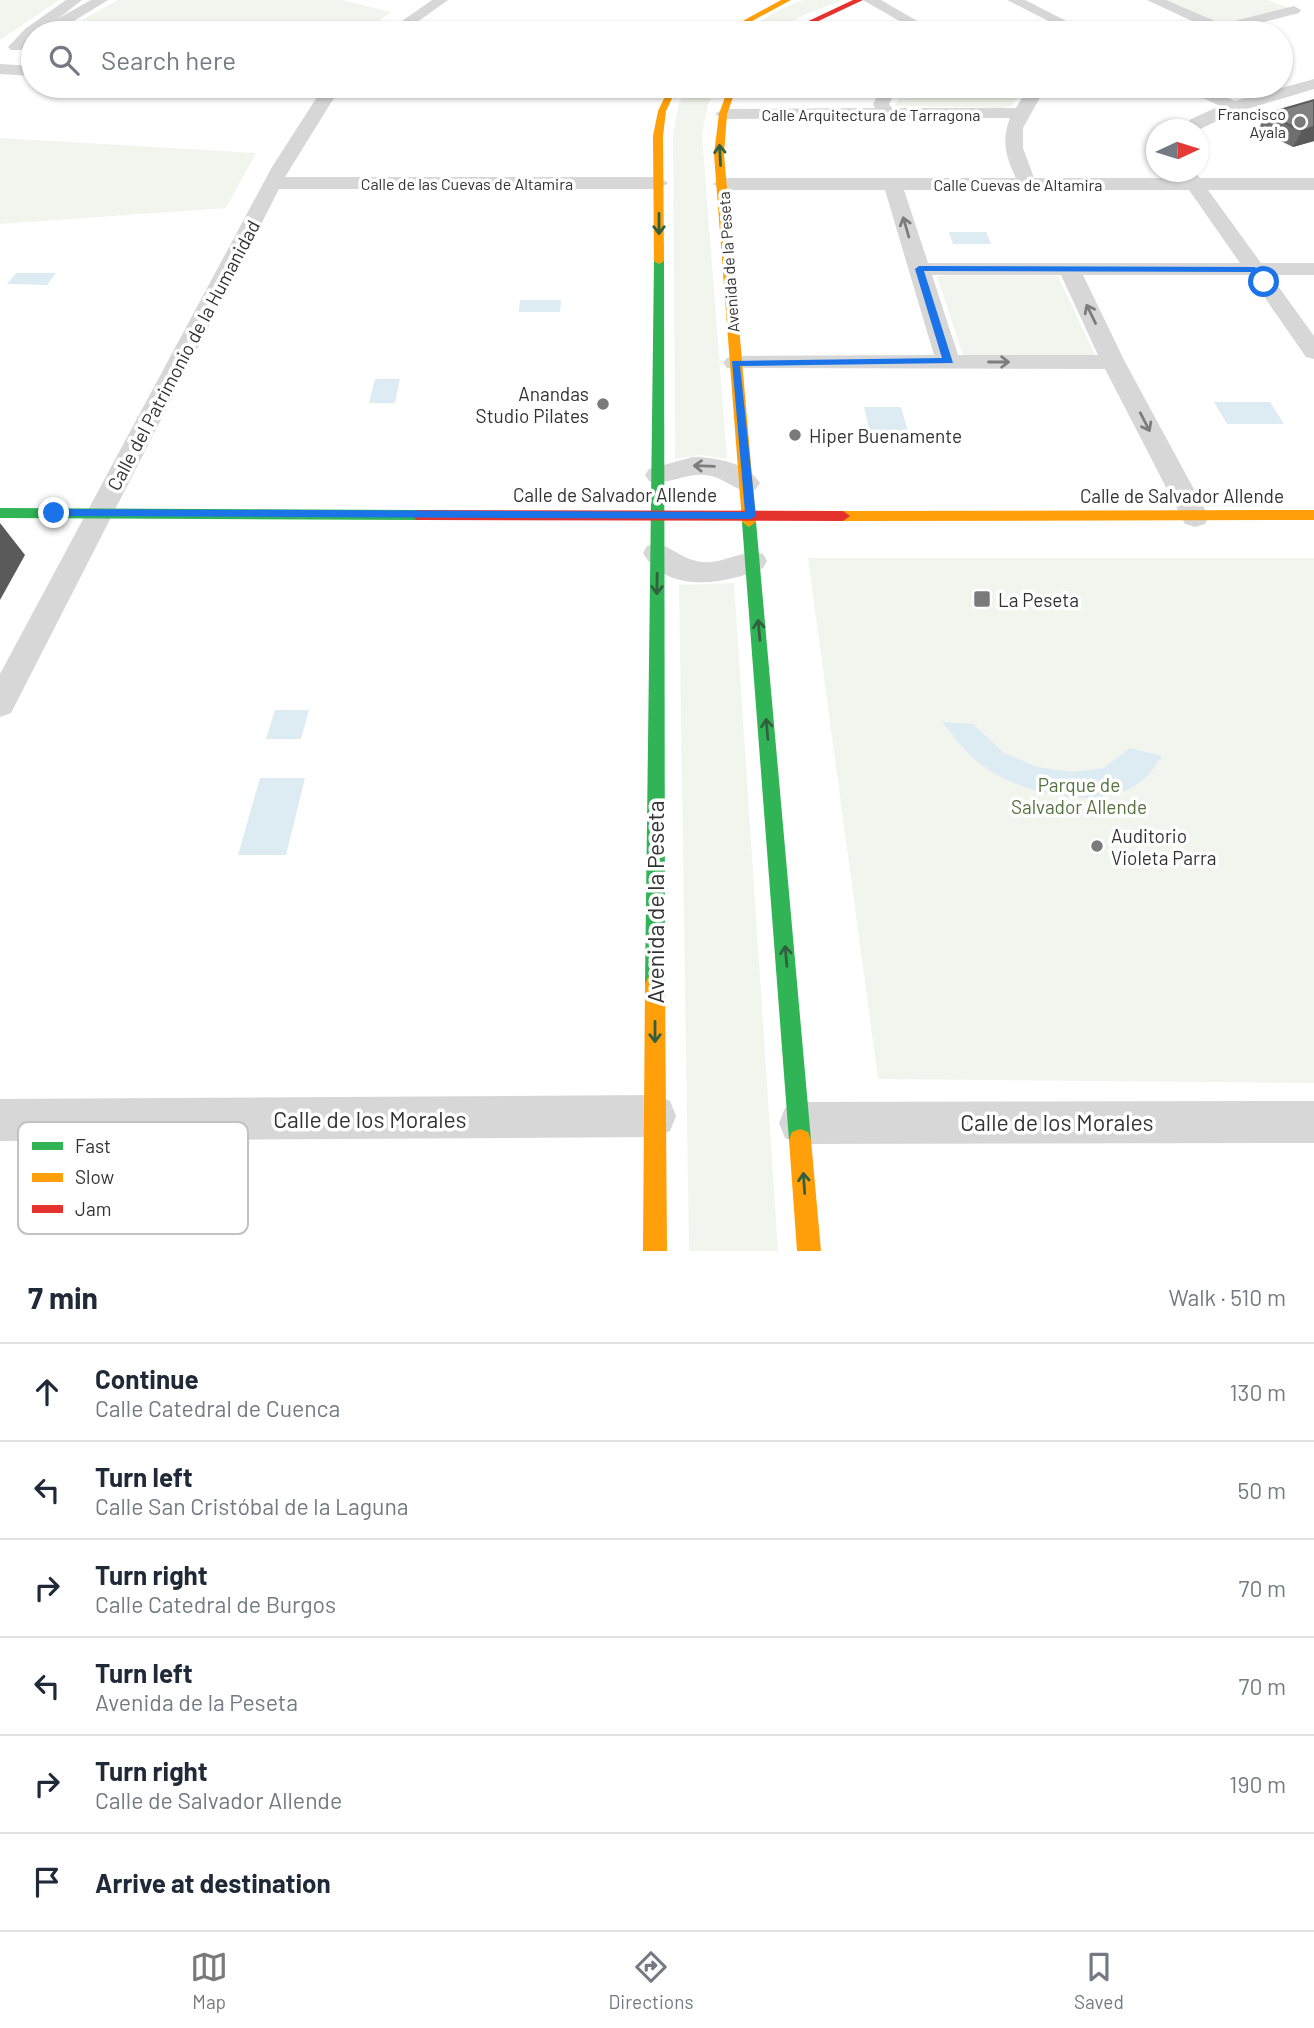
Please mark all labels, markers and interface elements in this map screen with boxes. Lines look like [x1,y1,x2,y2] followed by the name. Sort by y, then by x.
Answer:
[21,21,1293,98] search box
[45,41,83,79] icon: search
[101,44,236,75] text: Search here
[1218,104,1286,141] place label: Francisco Ayala
[761,105,981,124] street label: Calle Arquitectura de Tarragona
[1292,114,1308,130] marker: Francisco Ayala
[1146,119,1209,182] north arrow
[713,144,726,167] one-way arrow
[361,174,573,193] street label: Calle de las Cuevas de Altamira
[933,175,1103,194] street label: Calle Cuevas de Altamira
[714,191,742,333] street label: Avenida de la Peseta
[652,212,666,235] one-way arrow
[102,216,264,494] street label: Calle del Patrimonio de la Humanidad
[898,216,911,238] one-way arrow
[1248,266,1279,297] route start
[1084,304,1098,325] one-way arrow
[987,355,1010,369] one-way arrow
[476,382,589,427] place label: Anandas Studio Pilates
[595,396,611,412] marker: Anandas Studio Pilates
[1139,411,1153,432] one-way arrow
[809,424,962,447] place label: Hiper Buenamente
[787,427,803,443] marker: Hiper Buenamente
[693,459,716,472] one-way arrow
[513,483,717,506] street label: Calle de Salvador Allende
[1080,484,1284,507] street label: Calle de Salvador Allende
[38,497,69,528] route end
[650,572,663,595] one-way arrow
[998,588,1079,611] place label: La Peseta
[972,589,992,609] marker: La Peseta
[752,619,765,641] one-way arrow
[760,719,773,741] one-way arrow
[1011,773,1147,818] park label: Parque de Salvador Allende
[641,801,669,1003] street label: Avenida de la Peseta
[1111,824,1217,869] place label: Auditorio Violeta Parra
[1089,838,1105,854] marker: Auditorio Violeta Parra
[779,945,792,968] one-way arrow
[648,1020,662,1043] one-way arrow
[273,1105,467,1133] street label: Calle de los Morales
[960,1108,1154,1136] street label: Calle de los Morales
[18,1122,248,1234] legend
[75,1134,111,1157] text: Fast
[75,1165,114,1188] text: Slow
[797,1172,810,1195] one-way arrow
[75,1197,111,1220] text: Jam
[28,1279,98,1315] text: 7 min
[1168,1283,1286,1311] text: Walk · 510 m
[95,1363,199,1394] text: Continue
[28,1373,66,1411] icon: ahead
[1229,1378,1286,1406] text: 130 m
[95,1394,340,1422] text: Calle Catedral de Cuenca
[95,1461,193,1492] text: Turn left
[28,1471,66,1509] icon: left
[1238,1476,1286,1504] text: 50 m
[95,1492,409,1520] text: Calle San Cristóbal de la Laguna
[95,1559,208,1590] text: Turn right
[28,1569,66,1607] icon: right
[1239,1574,1286,1602] text: 70 m
[95,1590,336,1618] text: Calle Catedral de Burgos
[95,1657,193,1688] text: Turn left
[28,1667,66,1705] icon: left
[1239,1672,1286,1700] text: 70 m
[95,1688,298,1716] text: Avenida de la Peseta
[95,1755,208,1786] text: Turn right
[28,1765,66,1803] icon: right
[1229,1770,1286,1798] text: 190 m
[95,1786,342,1814] text: Calle de Salvador Allende
[28,1863,66,1901] icon: arrive
[95,1867,331,1898] text: Arrive at destination
[190,1948,228,2013] tab: Map
[609,1948,694,2013] tab: Directions
[1074,1948,1124,2013] tab: Saved

